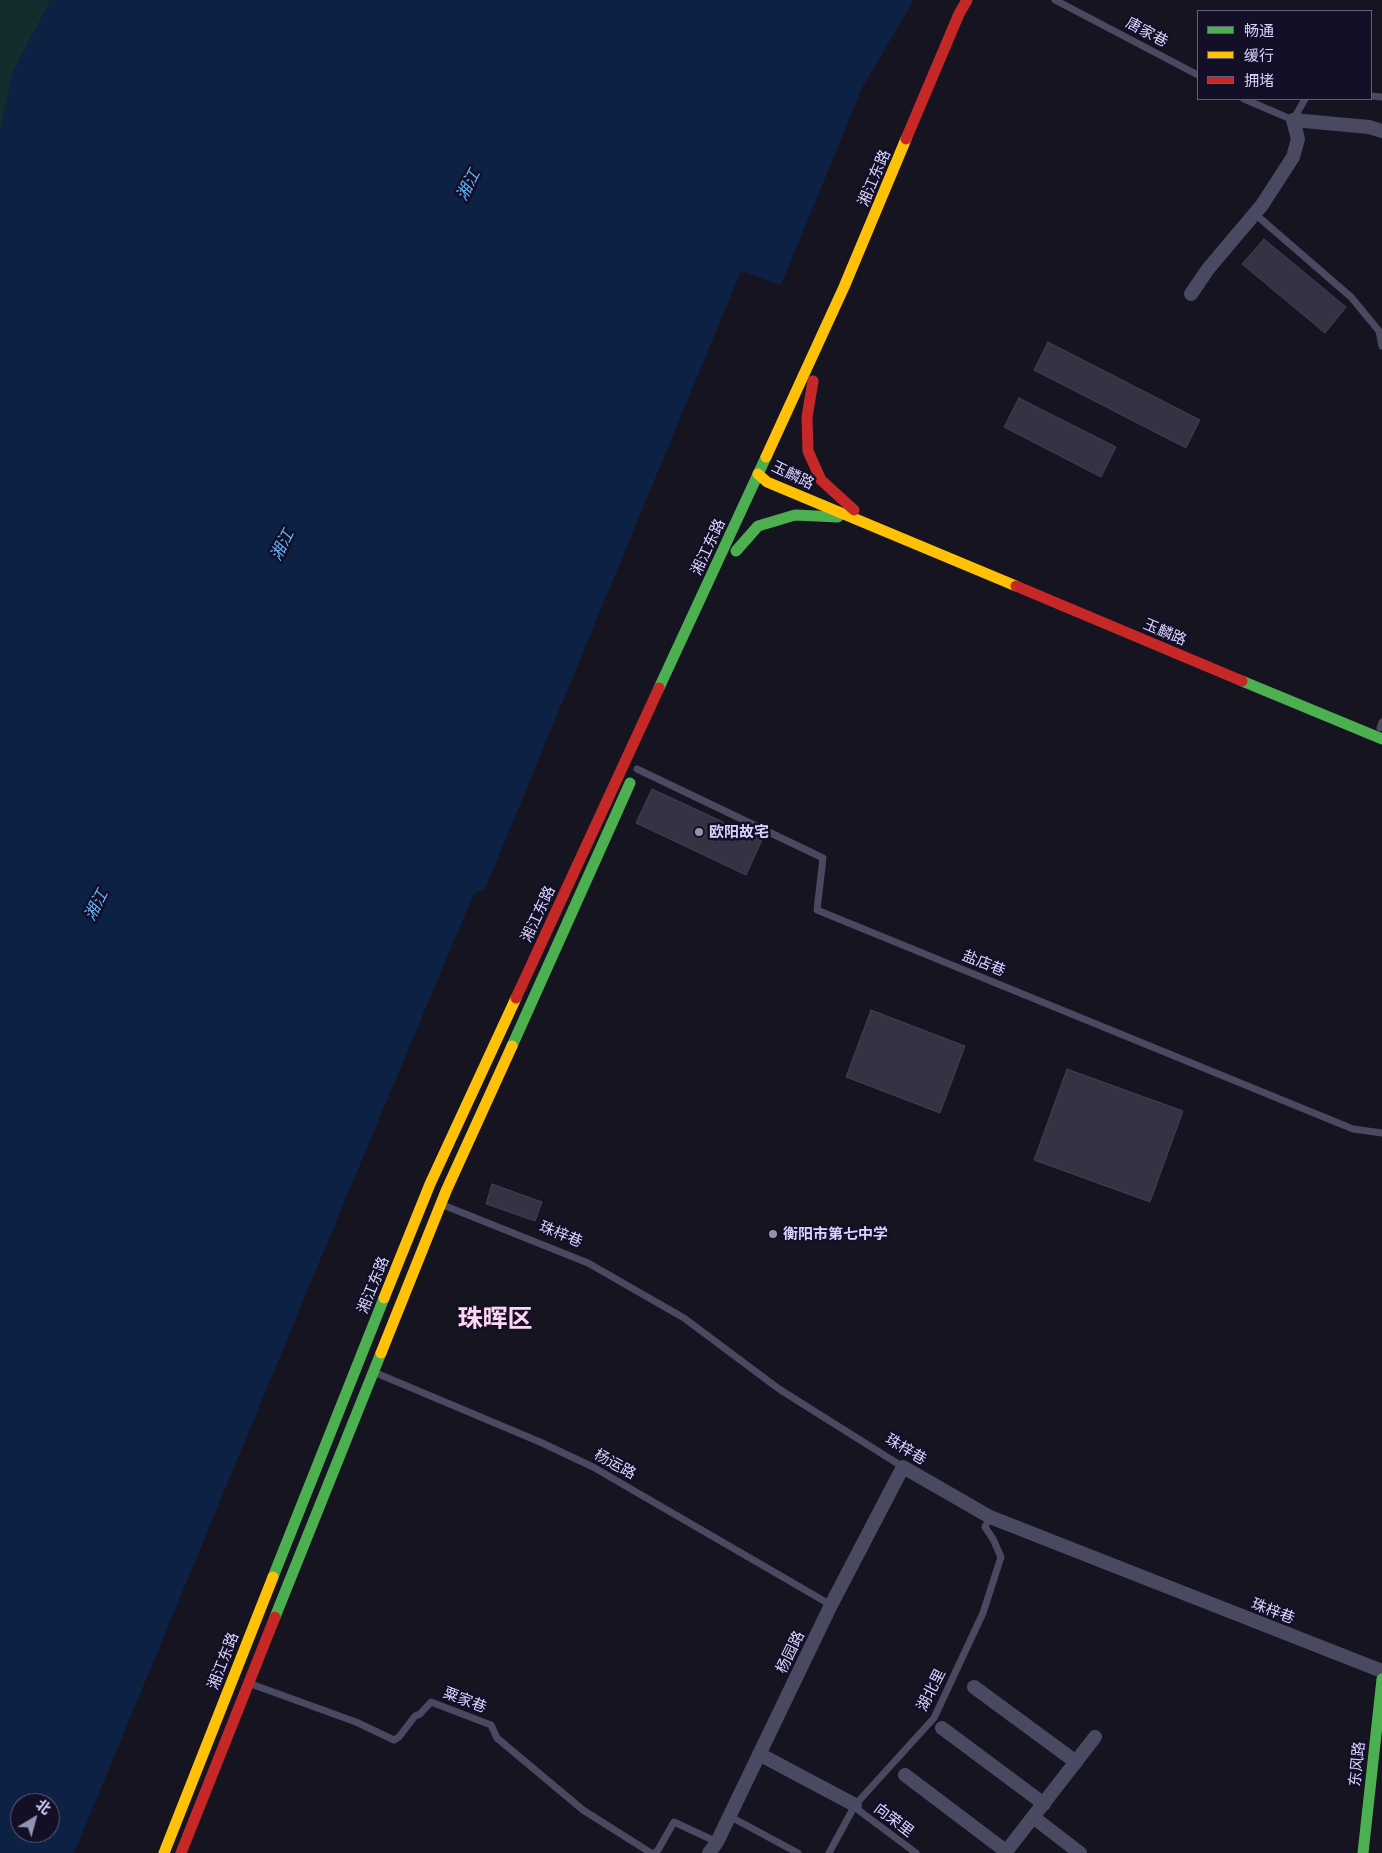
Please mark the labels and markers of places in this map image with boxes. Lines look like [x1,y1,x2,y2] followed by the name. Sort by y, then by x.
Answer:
[709,823,769,841] place label: 欧阳故宅
[693,826,705,838] marker: 欧阳故宅
[783,1225,888,1243] place label: 衡阳市第七中学
[767,1228,779,1240] marker: 衡阳市第七中学

